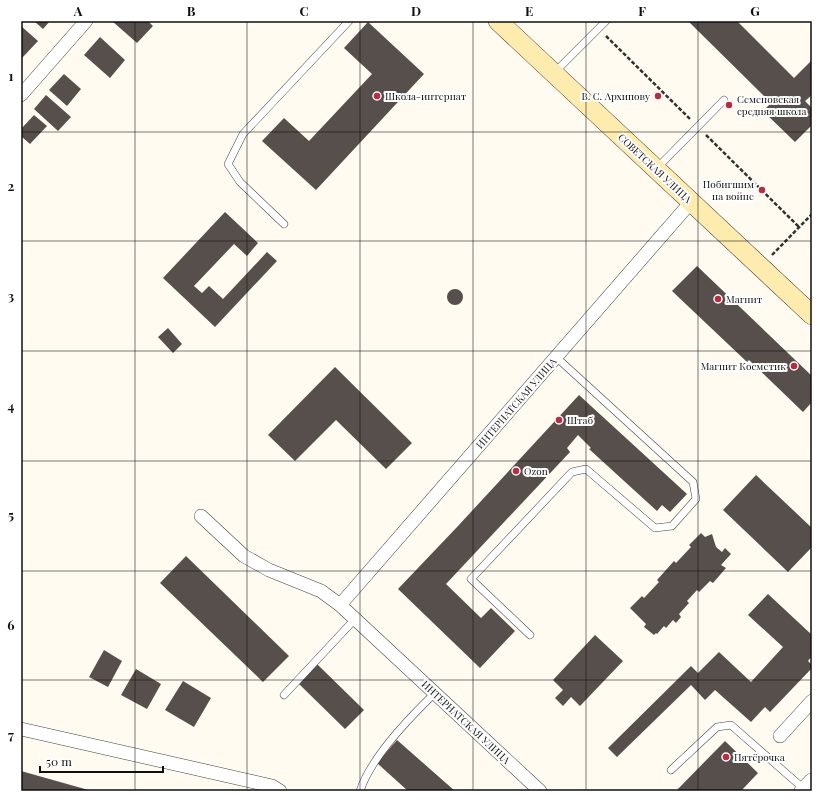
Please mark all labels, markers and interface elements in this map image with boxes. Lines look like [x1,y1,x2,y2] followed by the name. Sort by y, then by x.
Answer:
[73,2,83,19] text: A
[187,2,196,19] text: B
[299,2,309,19] text: C
[411,2,421,19] text: D
[525,2,533,19] text: E
[638,2,646,19] text: F
[750,2,760,19] text: G
[9,67,14,84] text: 1
[385,89,467,103] place label: Школа-интернат
[582,89,650,103] place label: В. С. Архипову
[372,91,382,101] marker: Школа-интернат
[653,91,663,101] marker: В. С. Архипову
[737,92,806,118] place label: Семеновская средняя школа
[724,100,734,110] marker: Семеновская средняя школа
[615,130,695,206] street label: СОВЕТСКАЯ УЛИЦА
[8,177,15,194] text: 2
[703,177,754,203] place label: Побигшим на войне
[757,185,767,195] marker: Побигшим на войне
[8,287,14,304] text: 3
[726,292,763,306] place label: Магнит
[713,294,723,304] marker: Магнит
[473,354,560,452] street label: ИНТЕРНАТСКАЯ УЛИЦА
[701,359,786,373] place label: Магнит Косметик
[789,361,799,371] marker: Магнит Косметик
[8,397,15,414] text: 4
[567,413,593,427] place label: Штаб
[554,415,564,425] marker: Штаб
[524,464,548,478] place label: Ozon
[511,466,521,476] marker: Ozon
[8,506,14,523] text: 5
[7,616,15,633] text: 6
[419,677,514,767] street label: ИНТЕРНАТСКАЯ УЛИЦА
[8,726,14,743] text: 7
[40,748,163,774] scale bar
[734,750,785,764] place label: Пятёрочка
[721,752,731,762] marker: Пятёрочка
[46,753,72,769] text: 50 m

